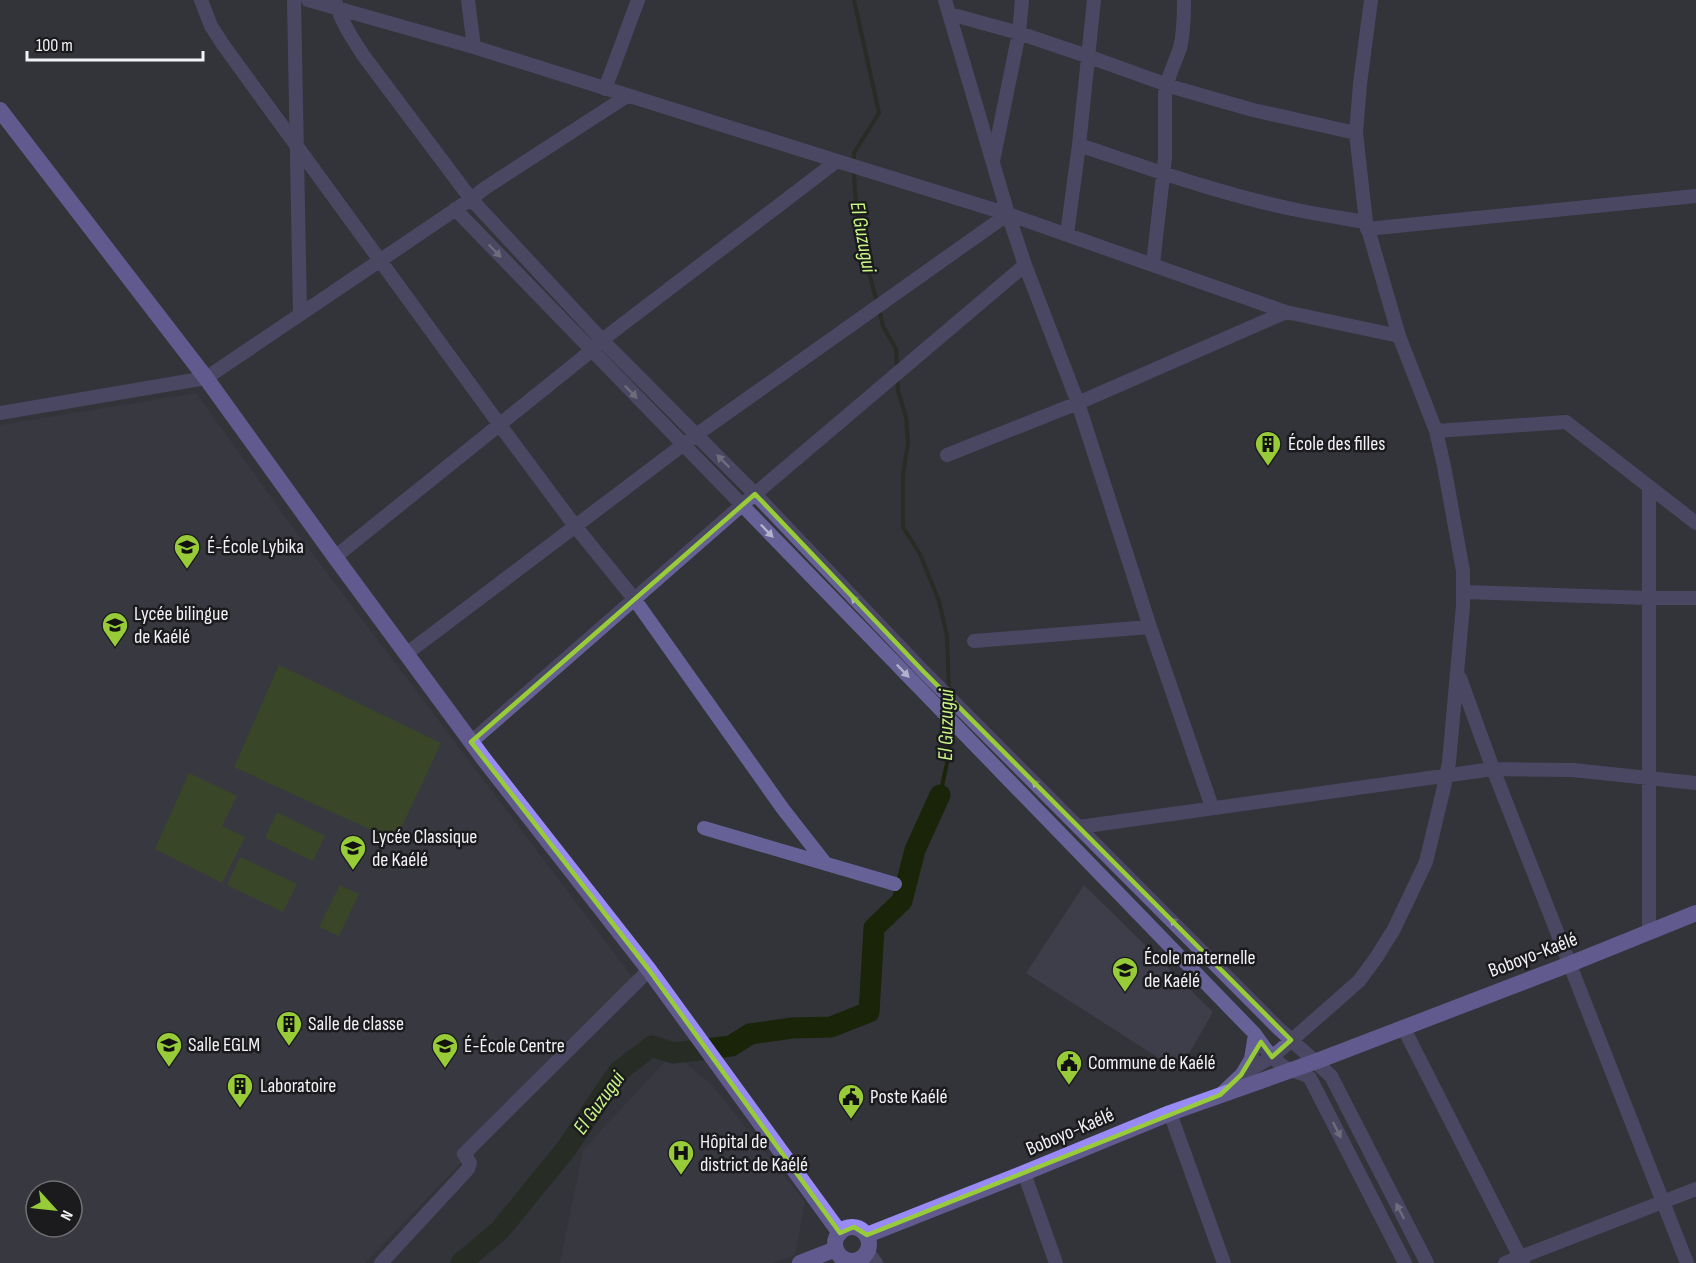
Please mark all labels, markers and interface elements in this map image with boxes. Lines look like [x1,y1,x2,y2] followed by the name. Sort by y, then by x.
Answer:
[27,24,202,62] scale bar
[36,35,73,56] text: 100 m
[844,200,882,276] water label: El Guzugui
[488,244,502,259] one-way arrow
[624,384,638,399] one-way arrow
[1253,429,1283,467] building icon: École des filles
[1288,432,1385,456] place label: École des filles
[716,455,730,469] one-way arrow
[760,523,774,537] one-way arrow
[172,532,202,570] school or university icon: É-École Lybika
[207,535,304,559] place label: É-École Lybika
[851,596,865,610] one-way arrow
[134,602,229,649] place label: Lycée bilingue de Kaélé
[100,610,130,648] school or university icon: Lycée bilingue de Kaélé
[895,664,909,678] one-way arrow
[933,688,959,761] water label: El Guzugui
[1031,779,1046,793] one-way arrow
[372,825,477,872] place label: Lycée Classique de Kaélé
[338,833,368,871] school or university icon: Lycée Classique de Kaélé
[1169,918,1183,932] one-way arrow
[1485,927,1581,983] street label: Boboyo-Kaélé
[1144,946,1256,993] place label: École maternelle de Kaélé
[1110,955,1140,993] school or university icon: École maternelle de Kaélé
[274,1009,304,1047] building icon: Salle de classe
[308,1012,404,1036] place label: Salle de classe
[154,1030,184,1068] school or university icon: Salle EGLM
[430,1031,460,1069] school or university icon: É-École Centre
[188,1033,260,1057] place label: Salle EGLM
[464,1034,565,1058] place label: É-École Centre
[1054,1048,1084,1086] public building icon: Commune de Kaélé
[1088,1051,1216,1075] place label: Commune de Kaélé
[568,1066,631,1139] water label: El Guzugui
[225,1071,255,1109] building icon: Laboratoire
[260,1074,336,1098] place label: Laboratoire
[836,1082,866,1120] public building icon: Poste Kaélé
[870,1085,948,1109] place label: Poste Kaélé
[1022,1103,1118,1161] street label: Boboyo-Kaélé
[1332,1122,1342,1139] one-way arrow
[700,1130,808,1177] place label: Hôpital de district de Kaélé
[666,1138,696,1176] hospital icon: Hôpital de district de Kaélé
[24,1179,84,1239] north arrow
[1396,1202,1406,1220] one-way arrow
[56,1207,76,1223] text: N

